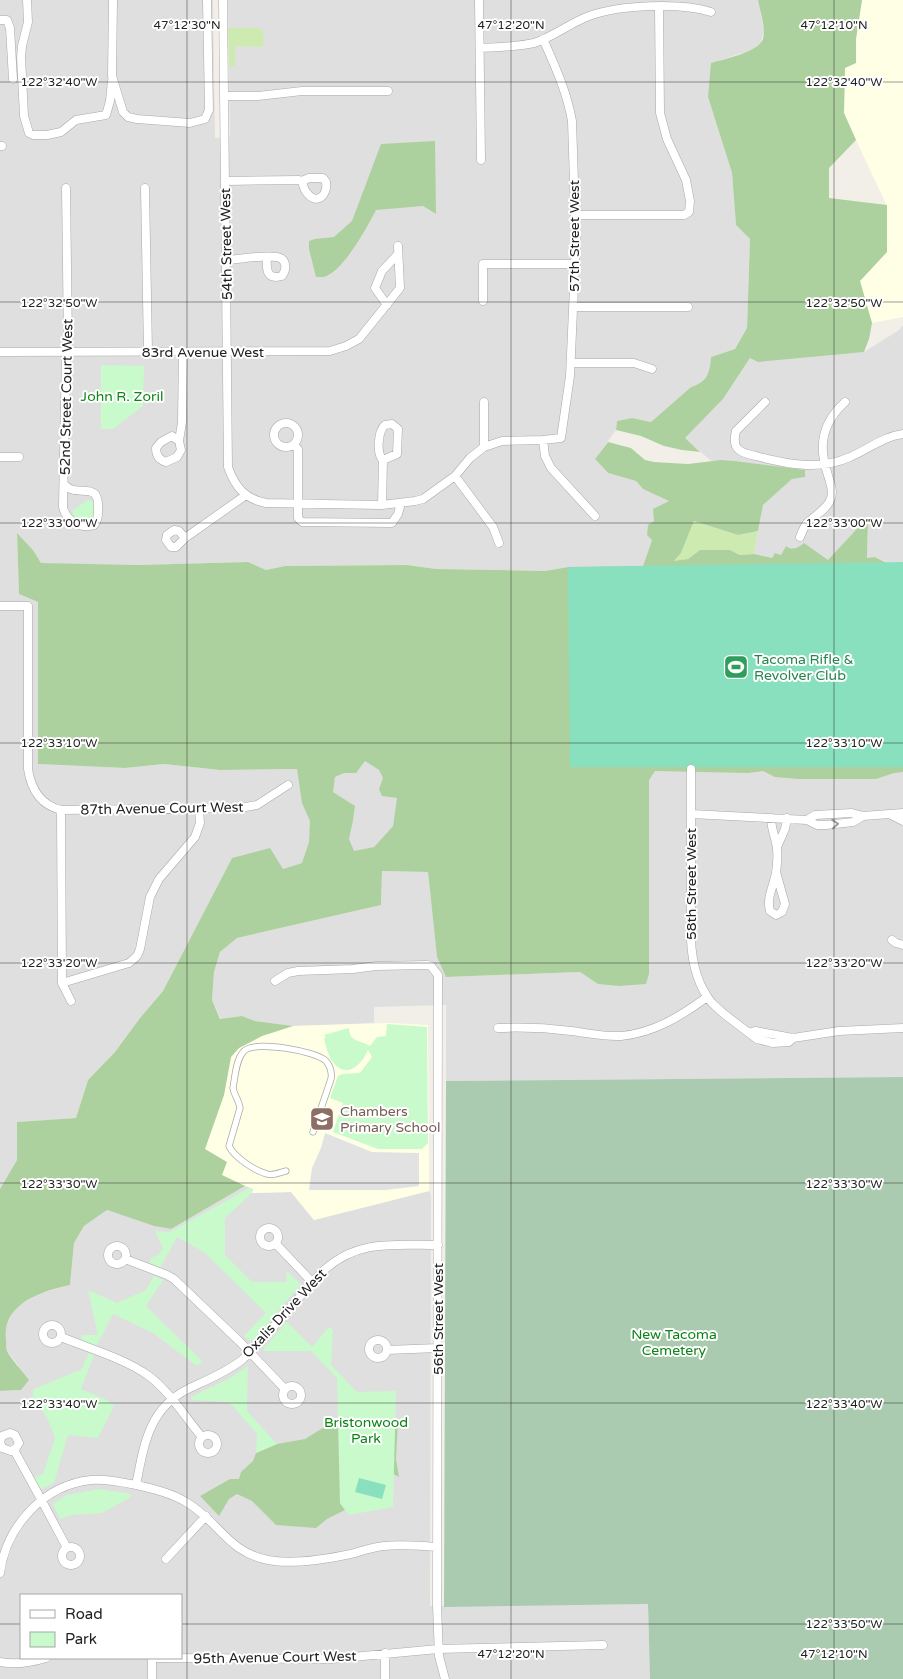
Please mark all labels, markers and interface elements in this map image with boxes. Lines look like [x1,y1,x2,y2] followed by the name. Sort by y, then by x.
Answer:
[153,18,221,32] text: 47°12'30"N
[477,18,545,32] text: 47°12'20"N
[800,18,868,32] text: 47°12'10"N
[20,75,98,89] text: 122°32'40"W
[805,75,883,89] text: 122°32'40"W
[566,179,583,292] street label: 57th Street West
[217,187,236,300] street label: 54th Street West
[20,296,98,310] text: 122°32'50"W
[805,296,883,310] text: 122°32'50"W
[57,318,76,475] street label: 52nd Street Court West
[142,344,265,361] street label: 83rd Avenue West
[81,388,163,405] park label: John R. Zoril
[20,516,98,530] text: 122°33'00"W
[805,516,883,530] text: 122°33'00"W
[754,651,854,684] place label: Tacoma Rifle & Revolver Club
[723,654,749,680] sports icon: Tacoma Rifle & Revolver Club
[20,736,98,750] text: 122°33'10"W
[805,736,883,750] text: 122°33'10"W
[80,799,244,818] street label: 87th Avenue Court West
[832,819,840,830] one-way arrow
[683,827,700,940] street label: 58th Street West
[20,956,98,970] text: 122°33'20"W
[805,956,883,970] text: 122°33'20"W
[340,1103,441,1136] place label: Chambers Primary School
[309,1106,335,1132] school or university icon: Chambers Primary School
[20,1177,98,1191] text: 122°33'30"W
[805,1177,883,1191] text: 122°33'30"W
[430,1262,447,1375] street label: 56th Street West
[239,1265,330,1361] street label: Oxalis Drive West
[631,1326,717,1359] park label: New Tacoma Cemetery
[20,1397,98,1411] text: 122°33'40"W
[805,1397,883,1411] text: 122°33'40"W
[324,1414,408,1447] park label: Bristonwood Park
[20,1594,182,1659] legend
[65,1605,103,1623] text: Road
[805,1617,883,1631] text: 122°33'50"W
[65,1630,97,1648] text: Park
[477,1647,545,1661] text: 47°12'20"N
[800,1647,868,1661] text: 47°12'10"N
[193,1648,357,1667] street label: 95th Avenue Court West

